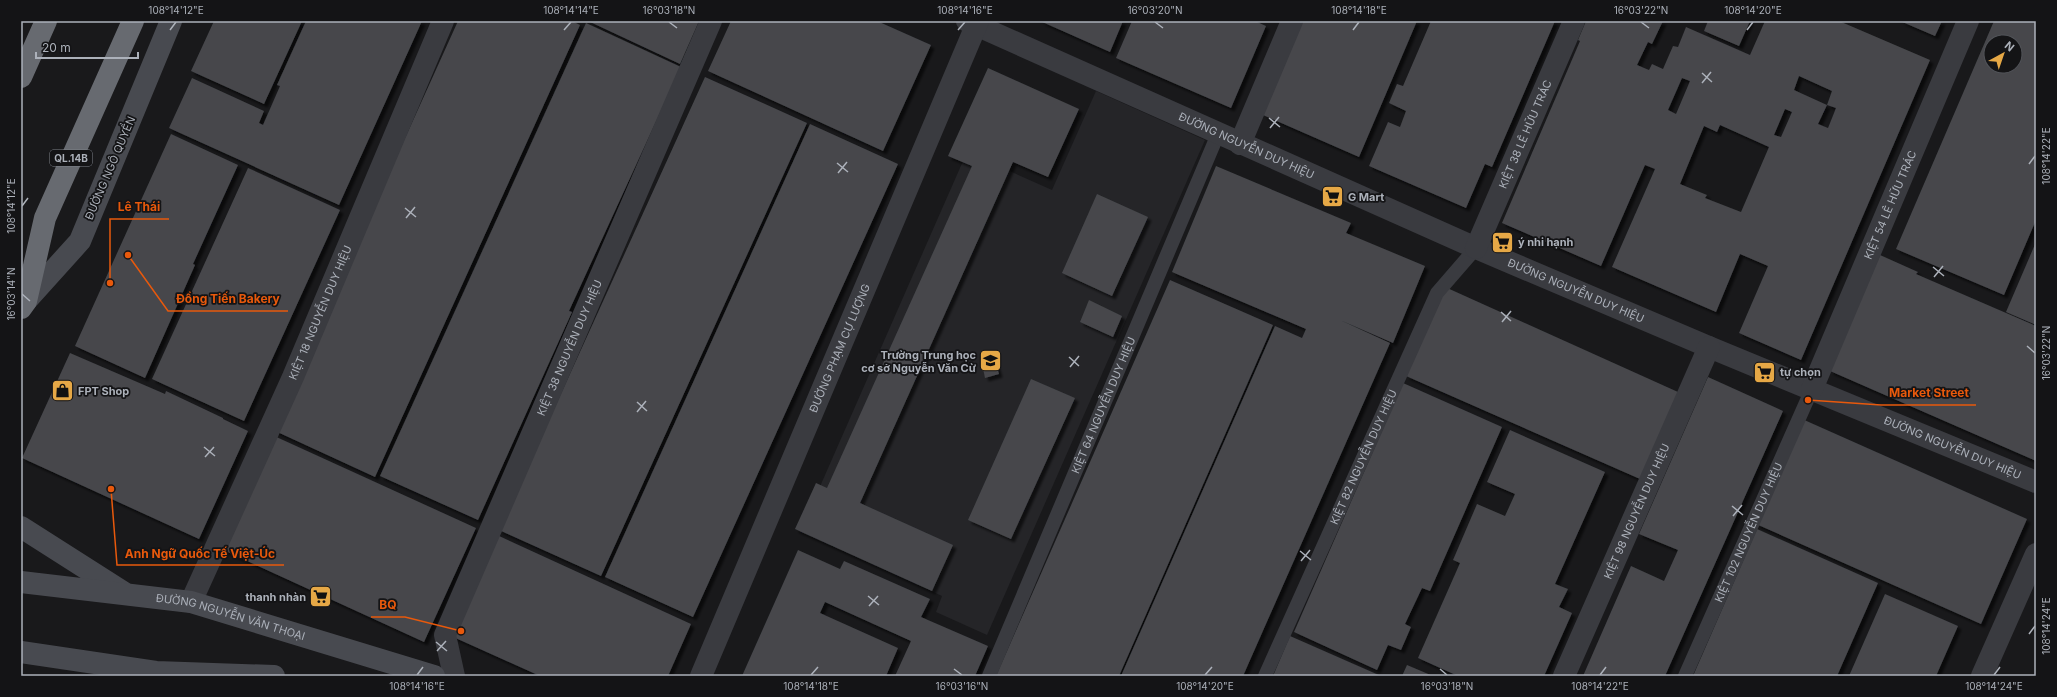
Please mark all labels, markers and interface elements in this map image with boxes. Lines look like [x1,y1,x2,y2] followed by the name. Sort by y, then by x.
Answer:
[148,4,204,16] text: 108°14'12"E
[543,4,599,16] text: 108°14'14"E
[643,4,695,16] text: 16°03'18"N
[937,4,993,16] text: 108°14'16"E
[1128,4,1182,16] text: 16°03'20"N
[1331,4,1387,16] text: 108°14'18"E
[1614,4,1668,16] text: 16°03'22"N
[1724,4,1782,16] text: 108°14'20"E
[36,34,138,60] scale bar
[1983,34,2023,74] north arrow
[2002,38,2017,54] text: N
[42,40,71,55] text: 20 m
[1496,78,1555,191] street label: KIỆT 38 LÊ HỮU TRÁC
[1177,109,1316,182] street label: ĐƯỜNG NGUYỄN DUY HIỆU
[81,114,138,222] street label: ĐƯỜNG NGÔ QUYỀN
[2040,127,2052,185] text: 108°14'22"E
[1861,148,1919,262] street label: KIỆT 54 LÊ HỮU TRÁC
[50,150,92,166] road number: QL.14B
[5,178,17,234] text: 108°14'12"E
[1320,184,1346,210] supermarket icon: G Mart
[1348,190,1384,204] place label: G Mart
[110,195,169,219] callout: Lê Thái
[118,199,160,214] text: Lê Thái
[1490,229,1516,255] supermarket icon: ý nhi hạnh
[1518,235,1574,249] place label: ý nhi hạnh
[286,243,355,382] street label: KIỆT 18 NGUYỄN DUY HIỆU
[1506,255,1646,326] street label: ĐƯỜNG NGUYỄN DUY HIỆU
[5,267,17,321] text: 16°03'14"N
[534,278,605,418] street label: KIỆT 38 NGUYỄN DUY HIỆU
[806,282,873,415] street label: ĐƯỜNG PHẠM CỰ LƯỢNG
[168,287,288,311] callout: Đồng Tiến Bakery
[176,291,281,306] text: Đồng Tiến Bakery
[2040,326,2052,380] text: 16°03'22"N
[1068,335,1138,476] street label: KIỆT 64 NGUYỄN DUY HIỆU
[861,348,977,375] place label: Trường Trung học cơ sở Nguyễn Văn Cừ
[978,348,1004,374] school or university icon: Trường Trung học cơ sở Nguyễn Văn Cừ
[1752,359,1778,385] supermarket icon: tự chọn
[1780,365,1821,379] place label: tự chọn
[49,378,75,404] shop icon: FPT Shop
[1881,381,1976,405] callout: Market Street
[78,384,129,398] place label: FPT Shop
[1889,385,1970,400] text: Market Street
[1327,387,1400,527] street label: KIỆT 82 NGUYỄN DUY HIỆU
[1882,413,2023,482] street label: ĐƯỜNG NGUYỄN DUY HIỆU
[1601,441,1673,581] street label: KIỆT 98 NGUYỄN DUY HIỆU
[1712,460,1786,604] street label: KIỆT 102 NGUYỄN DUY HIỆU
[117,541,284,565] callout: Anh Ngữ Quốc Tế Việt-Úc
[125,546,275,561] text: Anh Ngữ Quốc Tế Việt-Úc
[308,584,334,610] supermarket icon: thanh nhàn
[245,590,306,604] place label: thanh nhàn
[155,591,307,643] street label: ĐƯỜNG NGUYỄN VĂN THOẠI
[371,593,405,617] callout: BQ
[379,597,397,612] text: BQ
[2040,597,2052,655] text: 108°14'24"E
[389,680,445,692] text: 108°14'16"E
[783,680,839,692] text: 108°14'18"E
[936,680,988,692] text: 16°03'16"N
[1176,680,1234,692] text: 108°14'20"E
[1421,680,1473,692] text: 16°03'18"N
[1571,680,1629,692] text: 108°14'22"E
[1965,680,2023,692] text: 108°14'24"E

